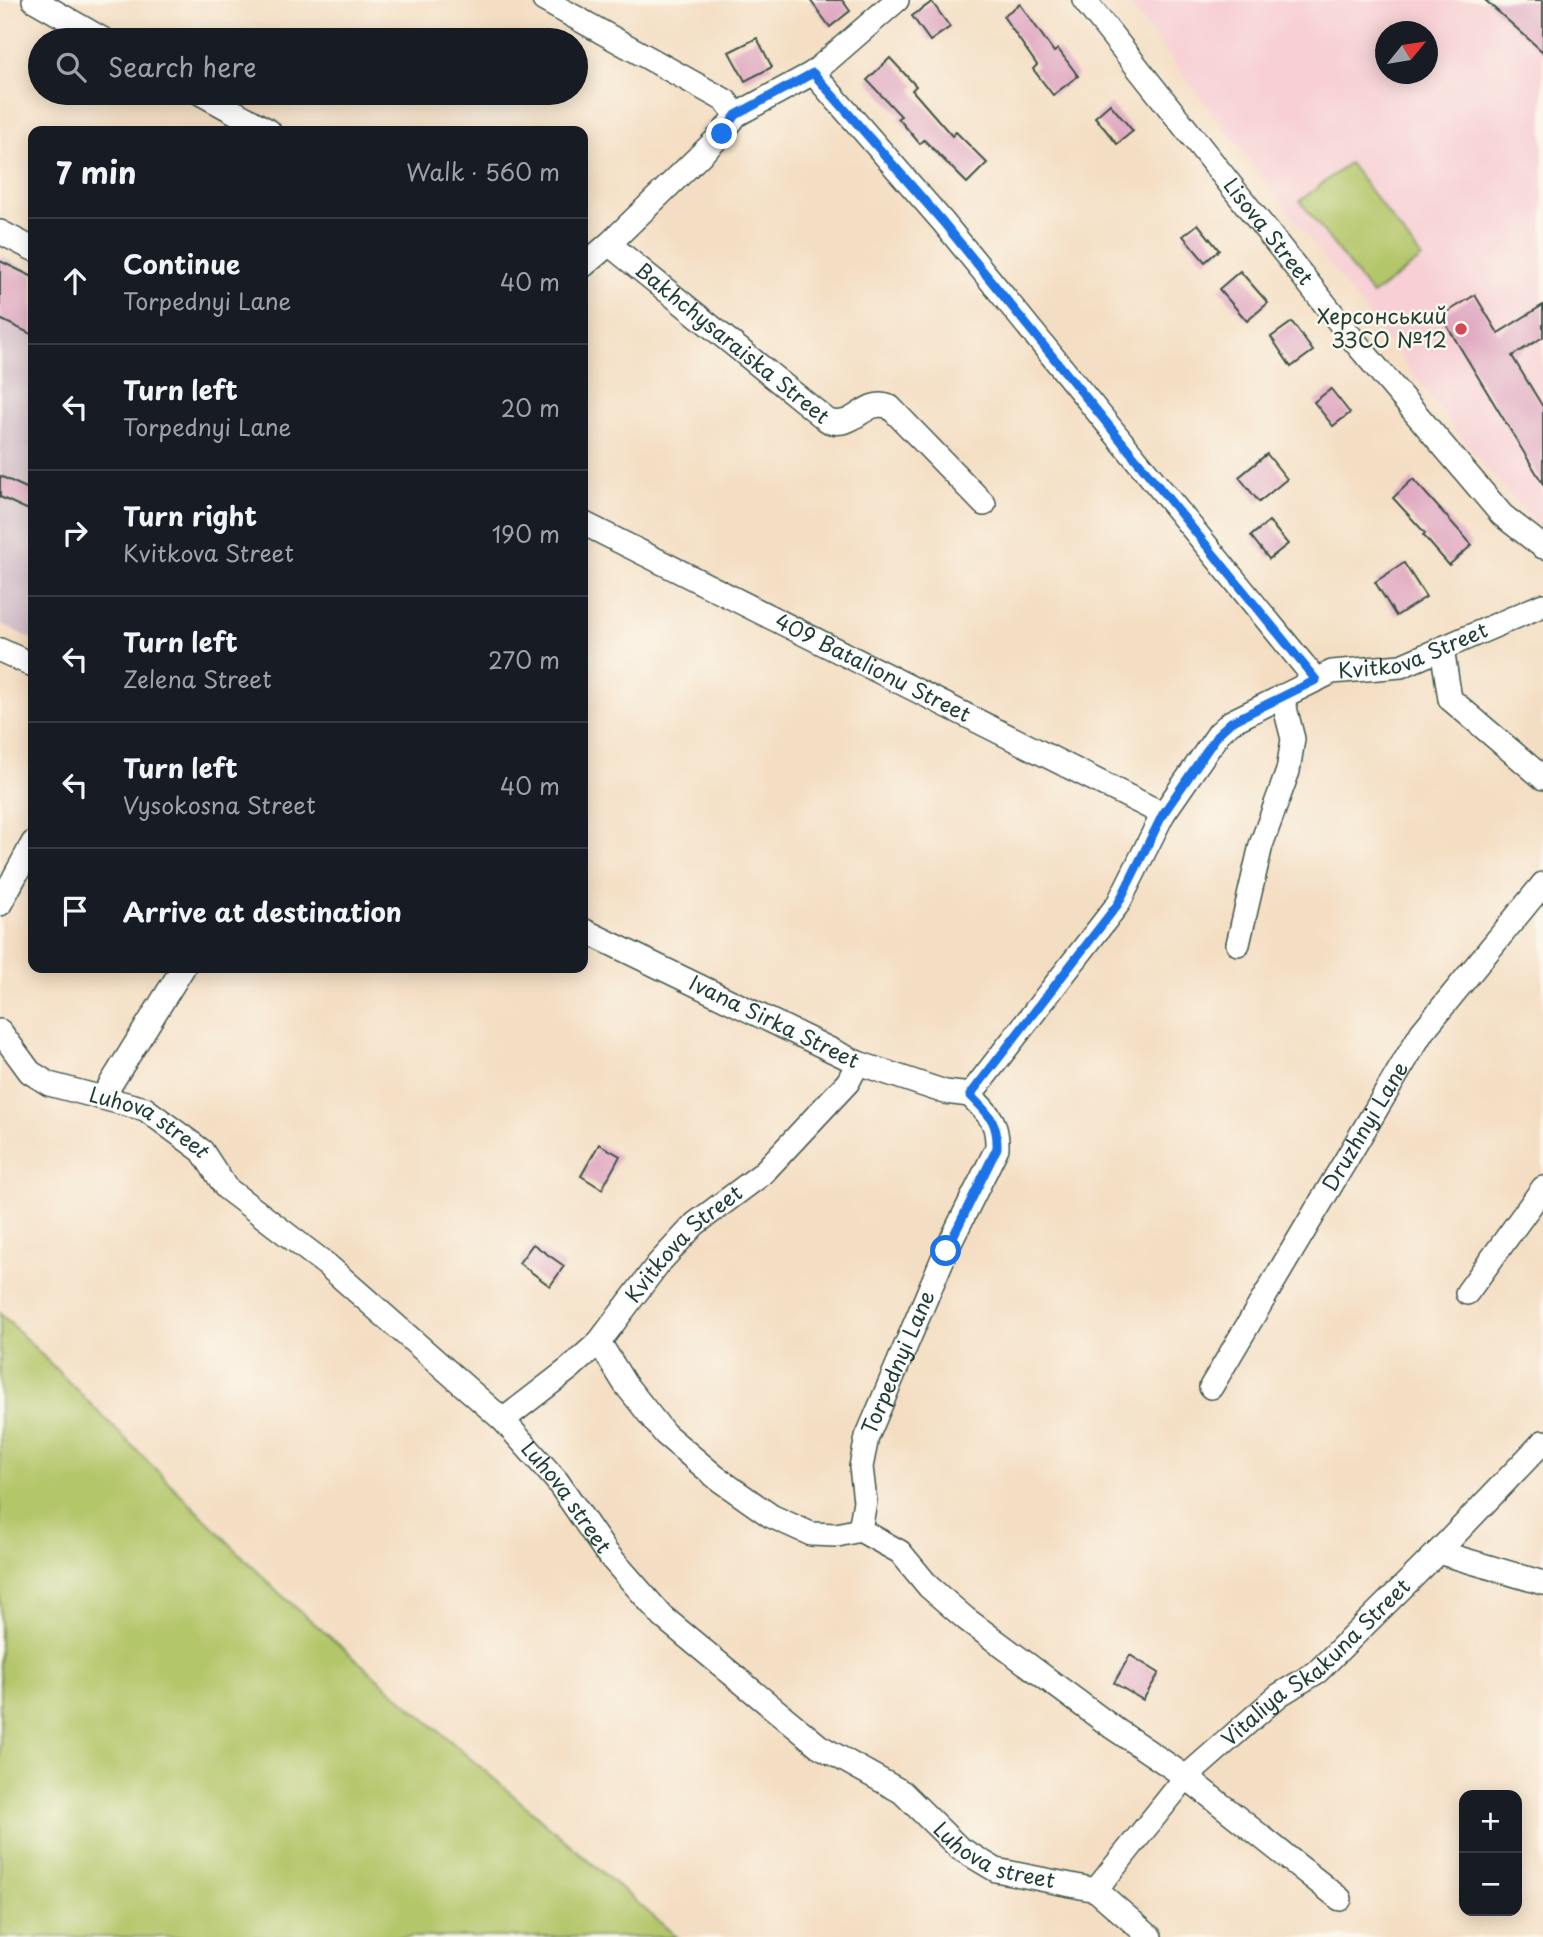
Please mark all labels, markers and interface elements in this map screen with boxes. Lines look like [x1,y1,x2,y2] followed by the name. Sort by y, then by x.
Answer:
[1375,21,1438,84] north arrow
[28,28,588,105] search box
[108,47,257,86] text: Search here
[52,48,90,86] icon: search
[706,118,737,149] route end
[56,149,137,194] text: 7 min
[406,154,560,189] text: Walk · 560 m
[1217,170,1322,291] street label: Lisova Street
[123,244,240,283] text: Continue
[629,253,838,430] street label: Bakhchysaraiska Street
[56,262,94,300] icon: ahead
[500,264,560,299] text: 40 m
[123,283,292,318] text: Torpednyi Lane
[1317,299,1447,355] place label: Херсонський ЗЗСО №12
[1453,321,1469,337] marker: Херсонський ЗЗСО №12
[123,370,238,409] text: Turn left
[56,388,94,426] icon: left
[501,390,560,425] text: 20 m
[123,409,292,444] text: Torpednyi Lane
[123,496,257,535] text: Turn right
[56,514,94,552] icon: right
[492,516,560,551] text: 190 m
[123,535,294,570] text: Kvitkova Street
[770,604,977,729] street label: 409 Batalionu Street
[1337,613,1492,685] street label: Kvitkova Street
[123,622,238,661] text: Turn left
[56,640,94,678] icon: left
[488,642,560,677] text: 270 m
[123,661,272,696] text: Zelena Street
[123,748,238,787] text: Turn left
[56,766,94,804] icon: left
[500,768,560,803] text: 40 m
[123,787,316,822] text: Vysokosna Street
[56,892,94,930] icon: arrive
[123,892,402,931] text: Arrive at destination
[684,966,865,1075] street label: Ivana Sirka Street
[1313,1055,1415,1196] street label: Druzhnyi Lane
[86,1077,220,1163] street label: Luhova street
[616,1176,748,1309] street label: Kvitkova Street
[930,1235,961,1266] route start
[852,1285,942,1439] street label: Torpednyi Lane
[514,1433,620,1559] street label: Luhova street
[1213,1570,1417,1753] street label: Vitaliya Skakuna Street
[1459,1790,1522,1916] map controls
[1459,1790,1522,1853] button: +
[927,1813,1058,1895] street label: Luhova street
[1459,1853,1522,1916] button: −

